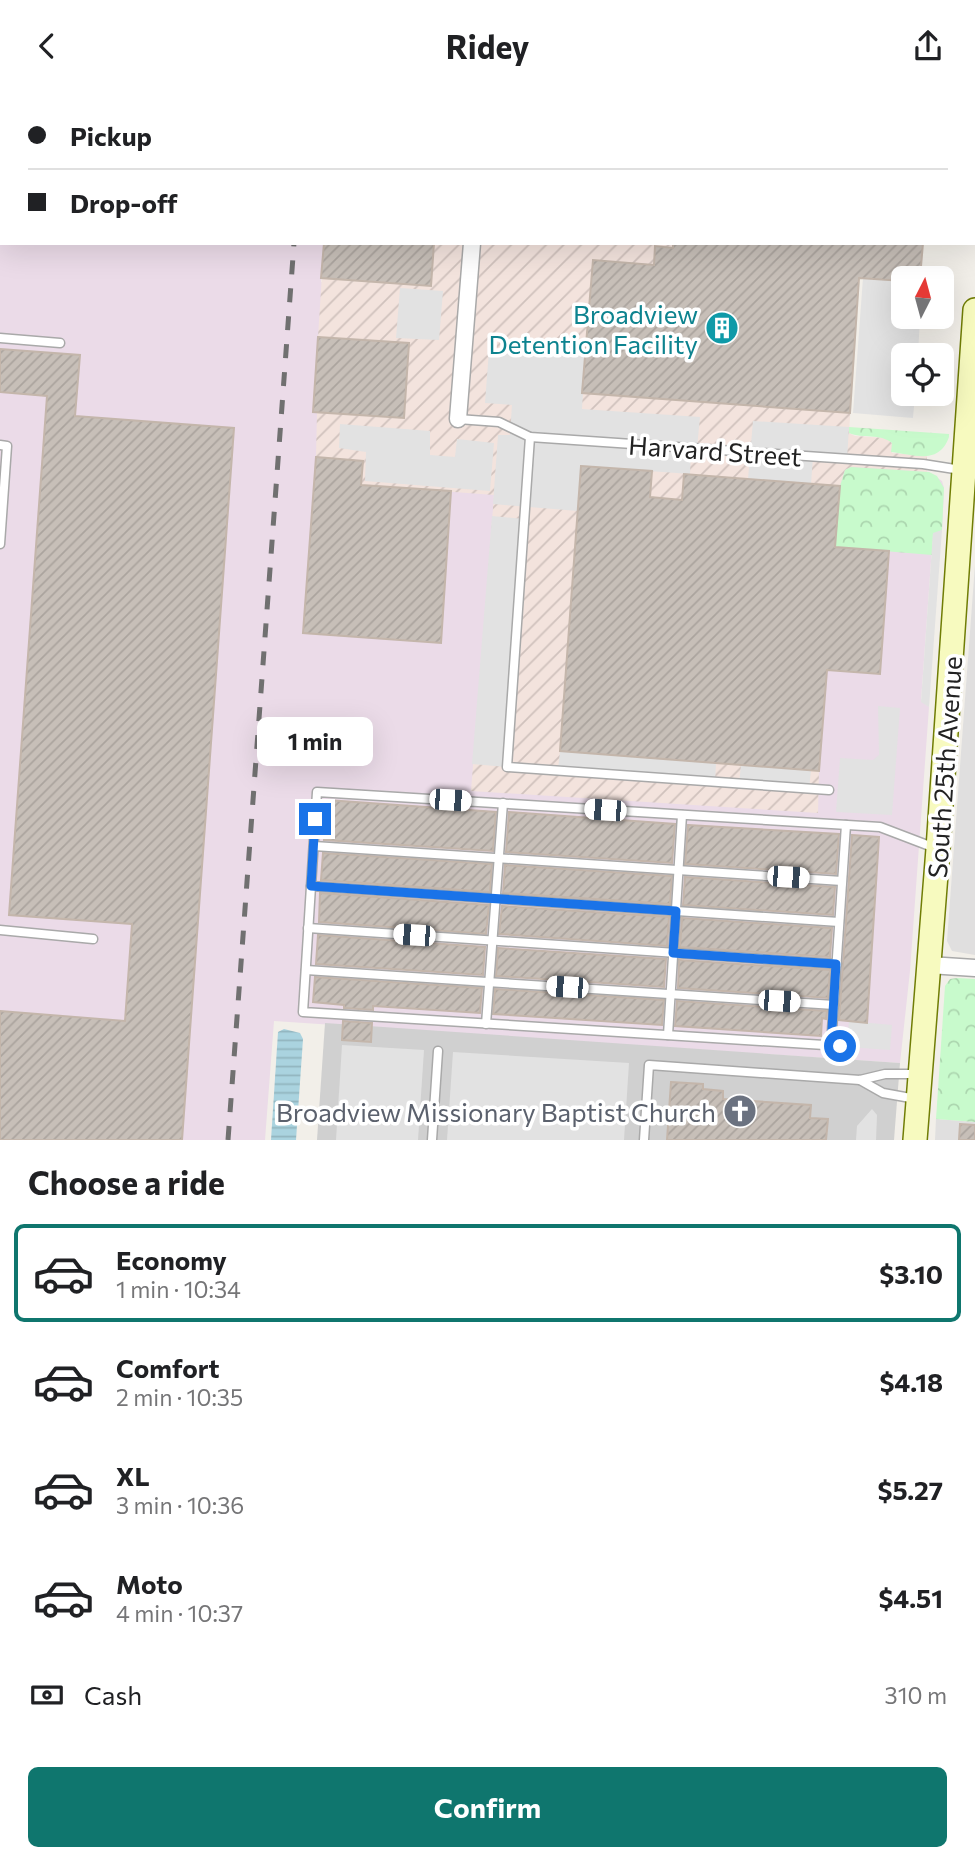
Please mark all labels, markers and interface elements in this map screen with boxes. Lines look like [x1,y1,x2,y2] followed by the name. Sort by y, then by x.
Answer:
[446,26,529,66] text: Ridey
[28,27,66,65] icon: back
[909,27,947,65] icon: share
[70,120,152,151] text: Pickup
[70,187,177,218] text: Drop-off
[891,266,954,329] north arrow
[891,266,954,406] map controls
[489,298,698,359] place label: Broadview Detention Facility
[703,309,741,347] building icon: Broadview Detention Facility
[891,343,954,406] button: locate
[627,428,803,472] street label: Harvard Street
[921,655,967,879] street label: South 25th Avenue
[257,717,373,767] callout: 1 min
[288,727,342,755] text: 1 min
[429,788,472,812] car
[584,798,627,822] car
[299,803,331,835] route end
[767,865,810,889] car
[393,923,436,947] car
[546,975,589,999] car
[758,989,801,1013] car
[824,1030,856,1062] route start
[721,1092,759,1130] church icon: Broadview Missionary Baptist Church
[276,1096,716,1127] place label: Broadview Missionary Baptist Church
[28,1162,225,1202] text: Choose a ride
[32,1242,95,1305] icon: car
[116,1244,227,1275] text: Economy
[879,1258,943,1289] text: $3.10
[116,1275,241,1303] text: 1 min · 10:34
[32,1350,95,1413] icon: car
[116,1352,219,1383] text: Comfort
[879,1366,943,1397] text: $4.18
[116,1383,243,1411] text: 2 min · 10:35
[32,1458,95,1521] icon: car
[116,1460,150,1491] text: XL
[877,1474,943,1505] text: $5.27
[116,1491,244,1519] text: 3 min · 10:36
[32,1566,95,1629] icon: car
[116,1568,183,1599] text: Moto
[878,1582,943,1613] text: $4.51
[116,1599,243,1627] text: 4 min · 10:37
[28,1676,66,1714] icon: cash
[84,1679,142,1710] text: Cash
[885,1681,947,1709] text: 310 m
[28,1767,947,1847] button: Confirm

